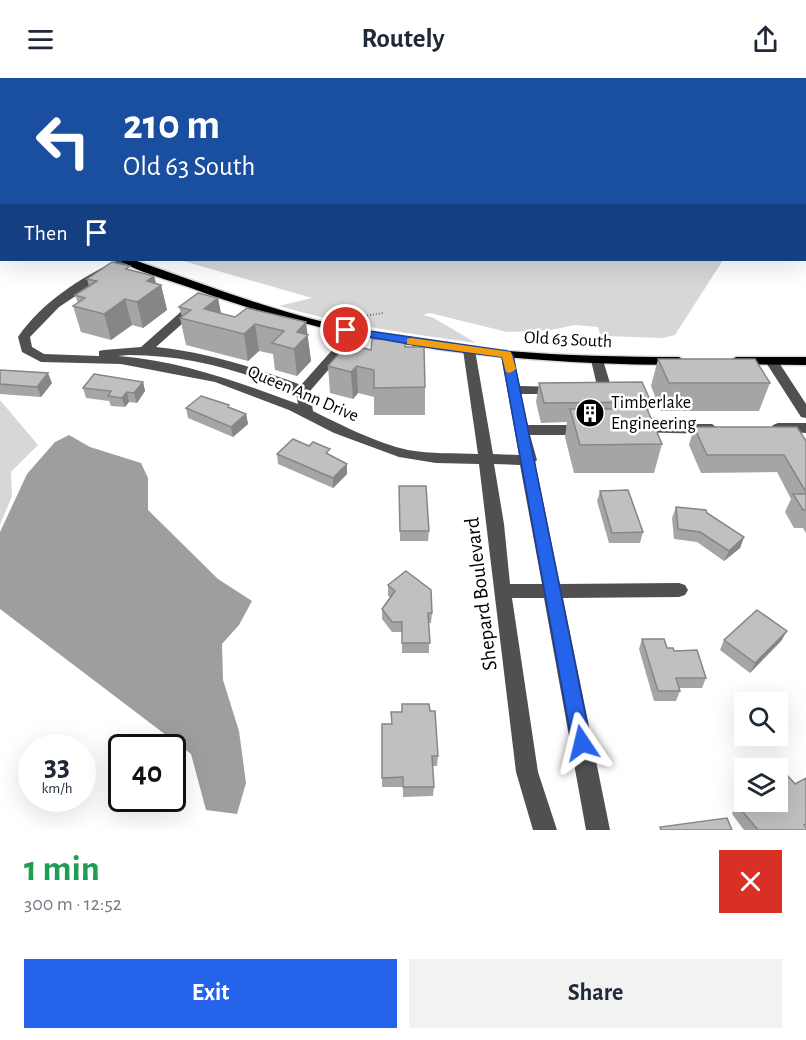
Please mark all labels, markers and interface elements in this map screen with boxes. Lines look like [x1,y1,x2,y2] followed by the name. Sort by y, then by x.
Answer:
[24,23,57,56] icon: menu
[749,23,782,56] icon: share
[361,25,445,52] text: Routely
[24,102,102,180] icon: left
[123,104,220,146] text: 210 m
[123,153,255,180] text: Old 63 South
[80,216,113,249] icon: arrive
[24,222,68,244] text: Then
[320,304,371,355] pin
[329,313,362,346] icon: arrive
[523,329,613,351] street label: Old 63 South
[245,363,361,425] street label: Queen Ann Drive
[611,394,696,433] place label: Timberlake Engineering
[574,397,606,429] building icon: Timberlake Engineering
[461,516,501,672] street label: Shepard Boulevard
[734,692,788,812] map controls
[734,692,788,746] button: search
[550,711,614,775] position arrow
[108,734,186,812] speed limit sign: 40
[44,751,70,781] text: 33
[734,758,788,812] button: layers
[42,781,72,796] text: km/h
[719,850,782,913] button: close
[24,851,100,887] text: 1 min
[24,894,122,914] text: 300 m · 12:52
[24,959,397,1028] button: Exit
[409,959,782,1028] button: Share

